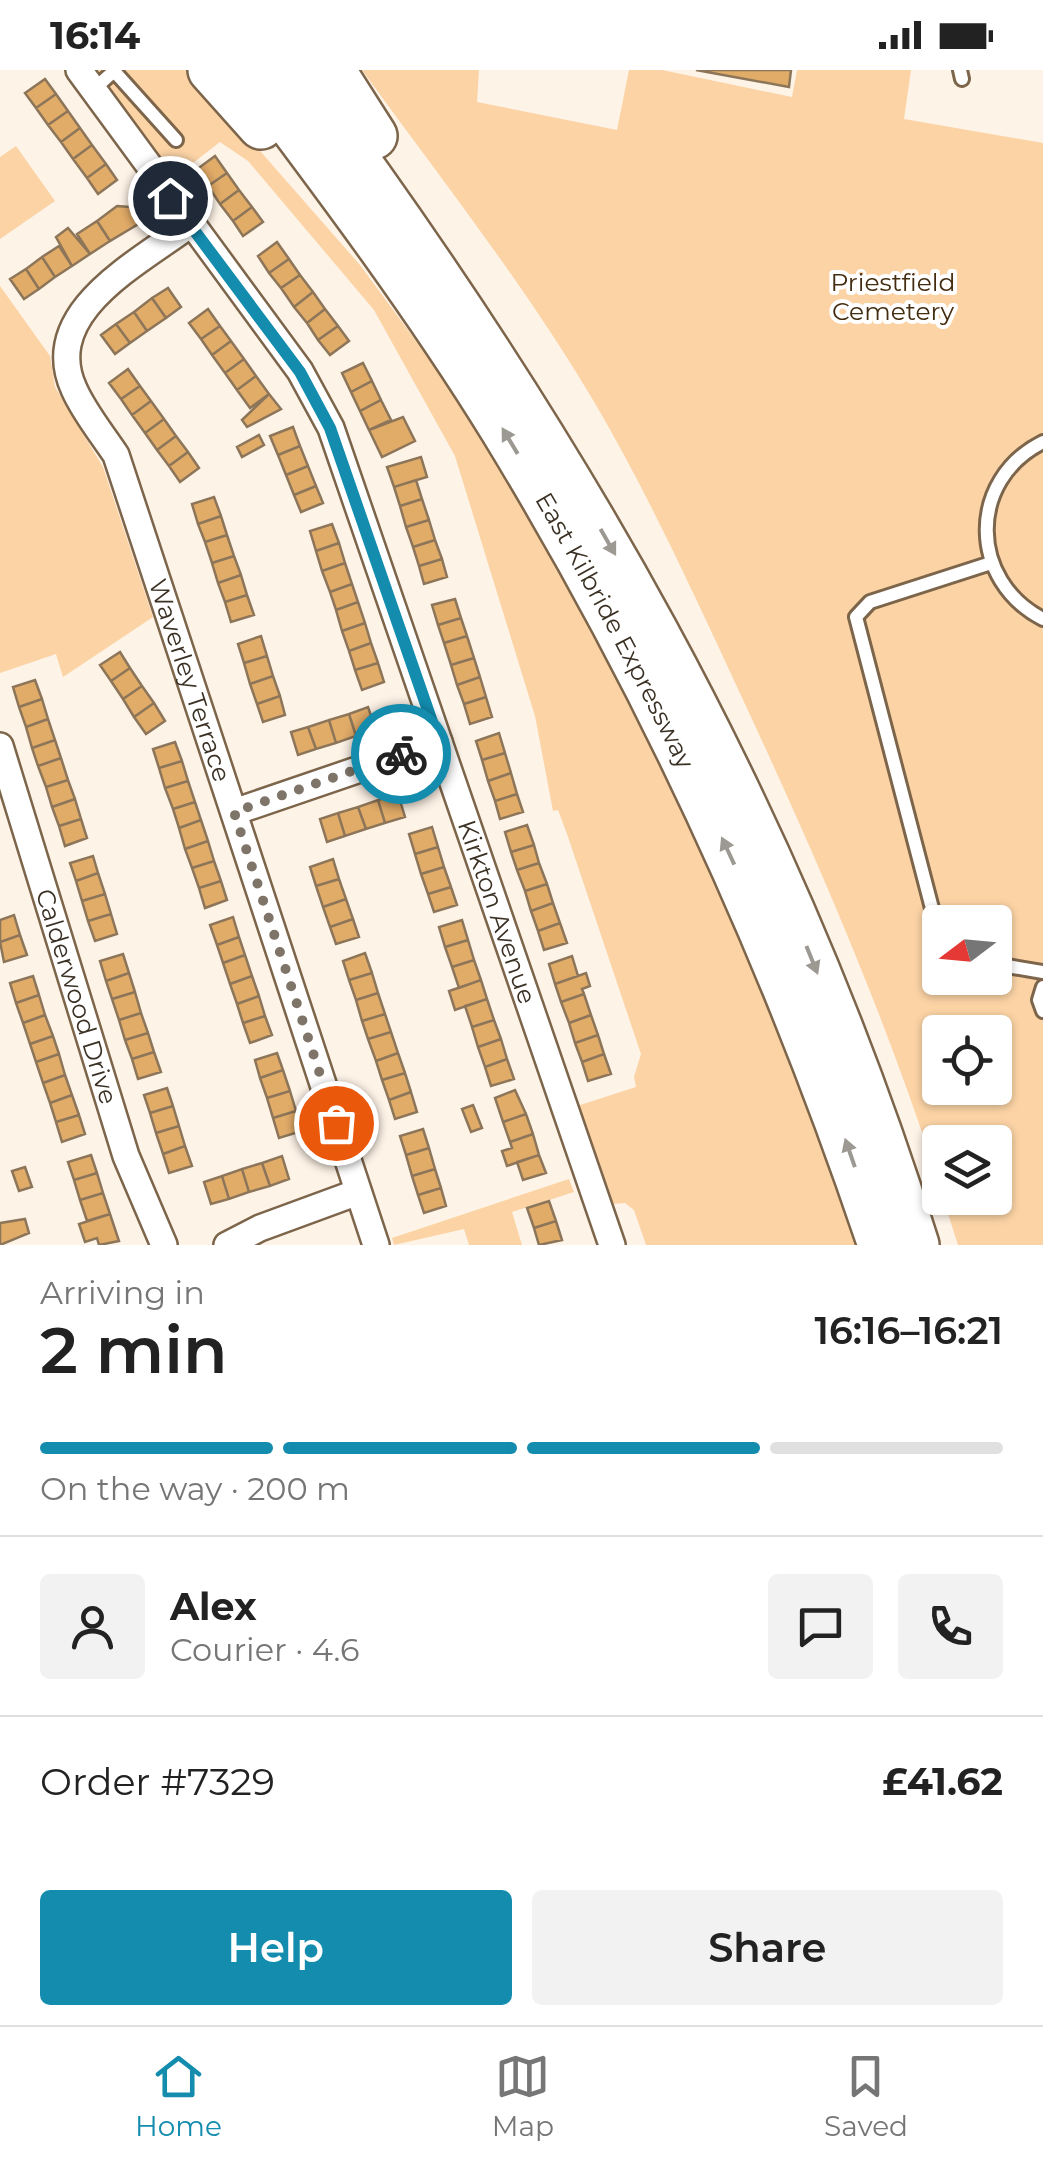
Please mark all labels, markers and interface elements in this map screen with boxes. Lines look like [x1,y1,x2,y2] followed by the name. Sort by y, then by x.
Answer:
[50,12,140,59] text: 16:14
[128,156,213,241] pin
[143,171,198,226] icon: home
[830,267,956,326] park label: Priestfield Cemetery
[502,427,519,455] one-way arrow
[529,487,701,774] street label: East Kilbride Expressway
[599,528,616,556] one-way arrow
[143,575,237,785] street label: Waverley Terrace
[351,704,451,804] courier
[374,727,429,782] icon: bike
[452,816,543,1008] street label: Kirkton Avenue
[720,837,737,866] one-way arrow
[30,885,124,1108] street label: Calderwood Drive
[922,905,1012,995] north arrow
[922,905,1012,1215] map controls
[804,945,820,974] one-way arrow
[922,1015,1012,1105] button: locate
[294,1081,379,1166] pin
[309,1096,364,1151] icon: bag
[922,1125,1012,1215] button: layers
[842,1137,857,1167] one-way arrow
[40,1273,205,1312] text: Arriving in
[815,1307,1003,1354] text: 16:16–16:21
[40,1310,228,1389] text: 2 min
[40,1469,350,1508] text: On the way · 200 m
[40,1574,145,1679] button: person
[768,1574,873,1679] button: chat
[898,1574,1003,1679] button: phone
[170,1583,257,1630] text: Alex
[170,1630,359,1669] text: Courier · 4.6
[40,1758,275,1805] text: Order #7329
[882,1758,1003,1805] text: £41.62
[40,1890,512,2005] button: Help
[532,1890,1003,2005] button: Share
[135,2049,222,2143] tab: Home
[492,2049,554,2143] tab: Map
[824,2049,908,2143] tab: Saved

